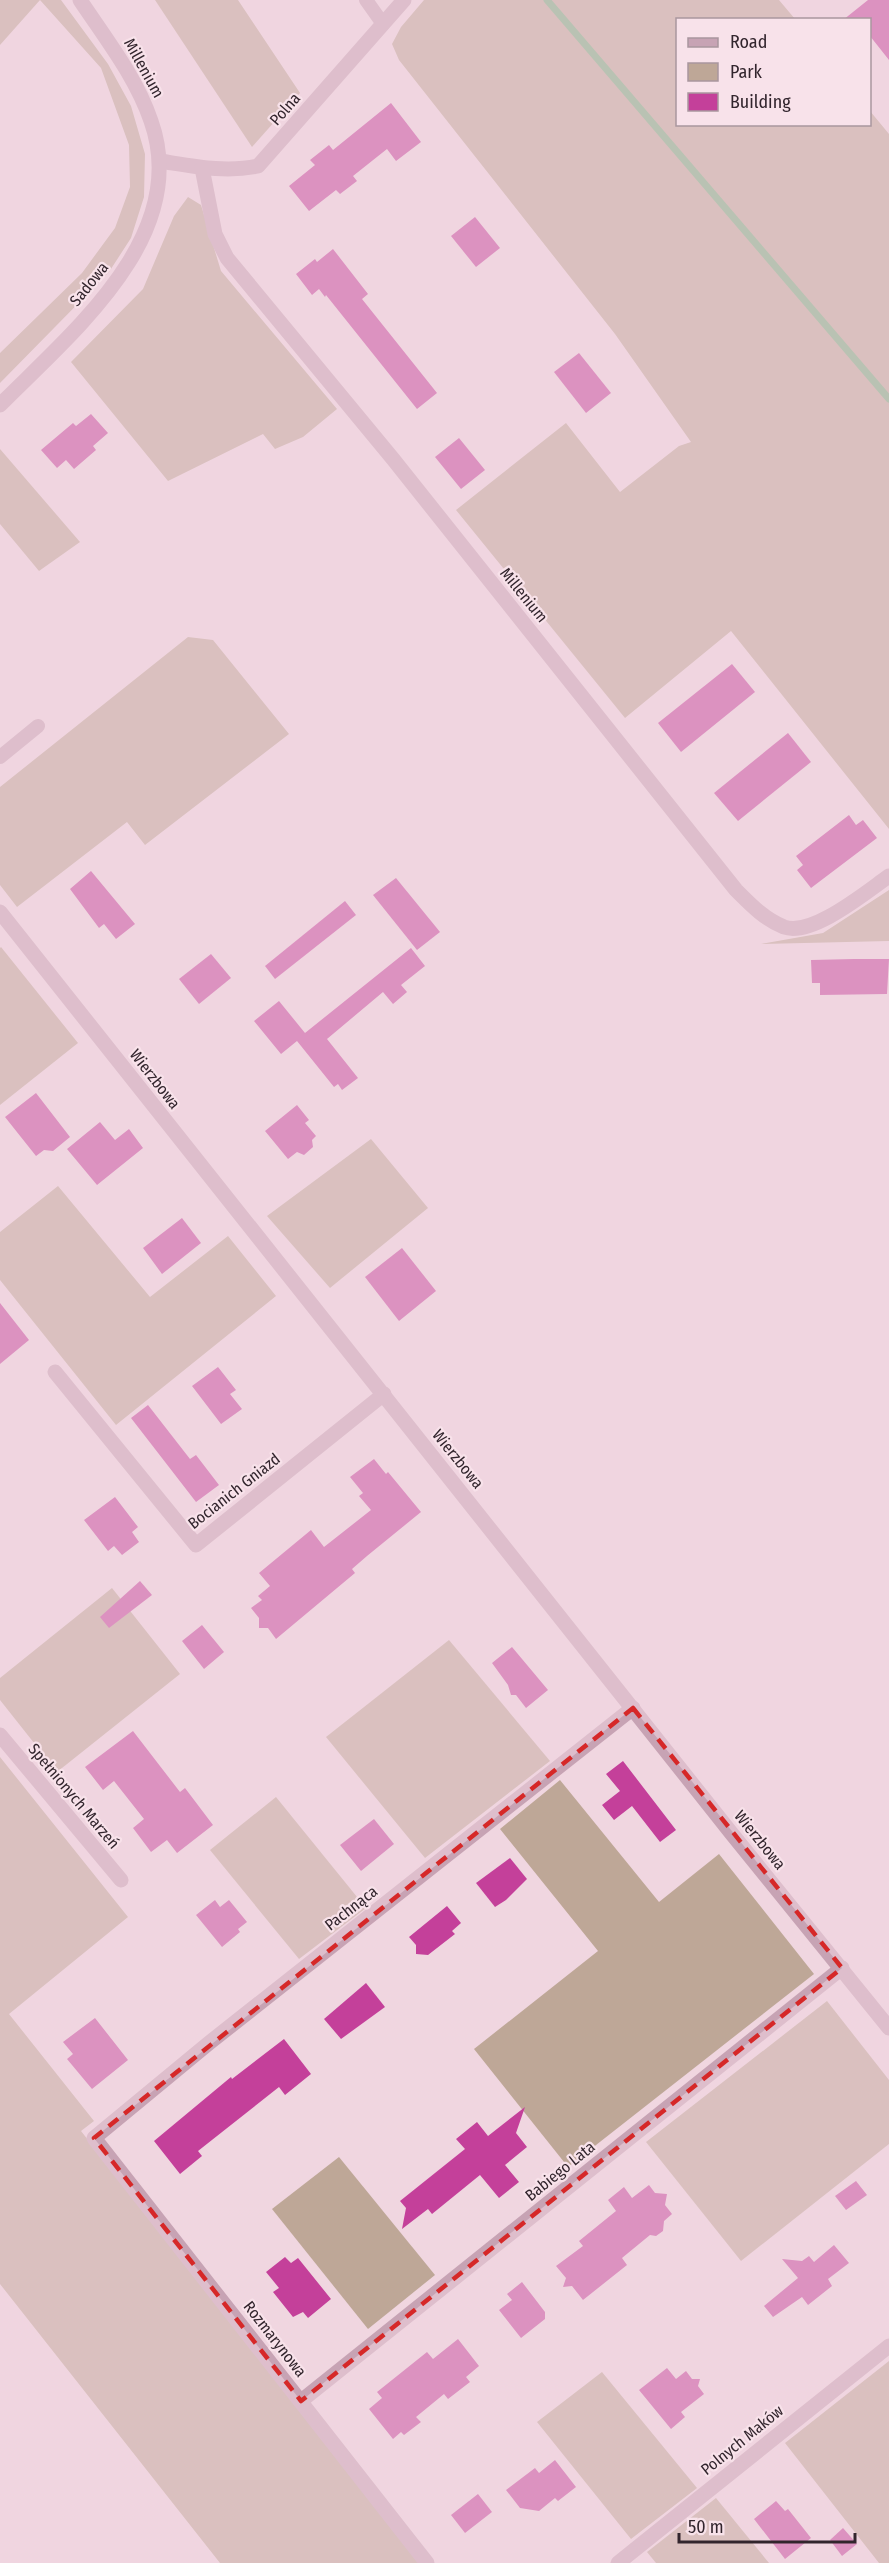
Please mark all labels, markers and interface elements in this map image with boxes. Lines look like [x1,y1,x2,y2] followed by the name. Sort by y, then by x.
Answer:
[676,18,871,126] legend
[730,31,767,53] text: Road
[120,35,168,101] street label: Millenium
[730,61,763,83] text: Park
[266,89,304,129] street label: Polna
[730,91,791,113] text: Building
[66,258,112,310] street label: Sadowa
[496,564,552,626] street label: Millenium
[126,1045,184,1113] street label: Wierzbowa
[428,1426,488,1493] street label: Wierzbowa
[184,1449,284,1533] street label: Bocianich Gniazd
[24,1740,124,1852] street label: Spełnionych Marzeń
[730,1807,790,1874] street label: Wierzbowa
[321,1882,382,1935] street label: Pachnąca
[521,2137,599,2205] street label: Babiego Lata
[240,2297,311,2381] street label: Rozmarynowa
[697,2401,787,2479] street label: Polnych Maków
[679,2506,854,2544] scale bar
[688,2516,724,2538] text: 50 m

